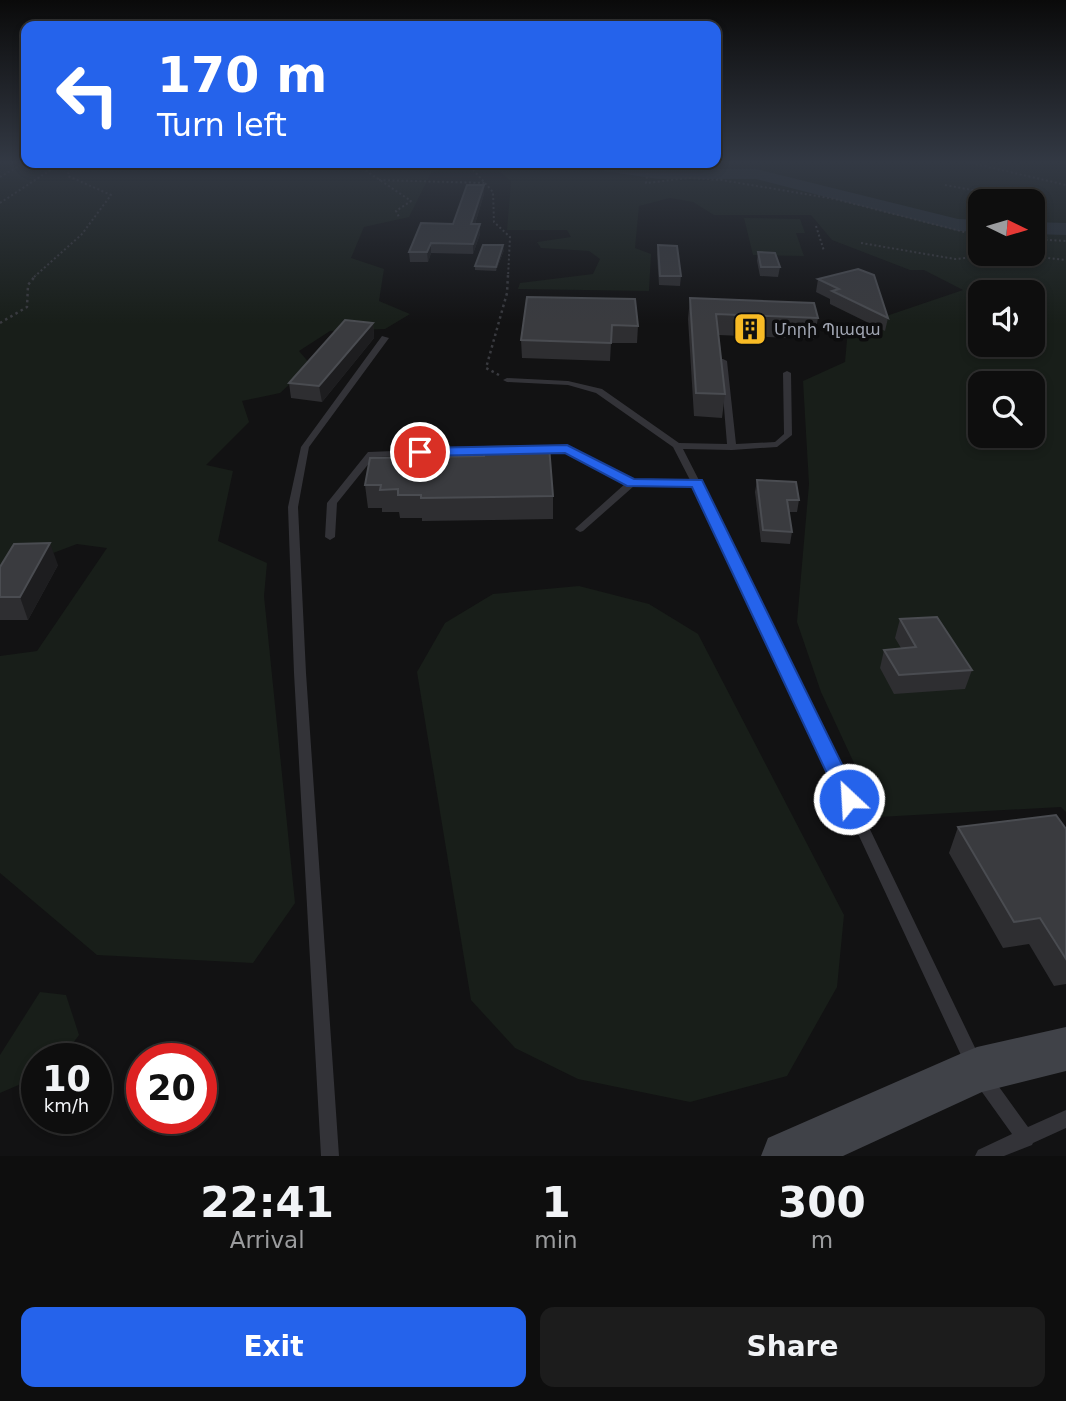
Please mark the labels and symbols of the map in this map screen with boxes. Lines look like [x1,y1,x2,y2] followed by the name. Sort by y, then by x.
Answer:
[968,189,1045,266] north arrow
[731,310,769,348] building icon: Մորի Պլազա
[774,320,881,339] place label: Մորի Պլազա
[390,422,450,482] pin
[812,762,886,836] position arrow
[126,1043,217,1134] speed limit sign: 20

